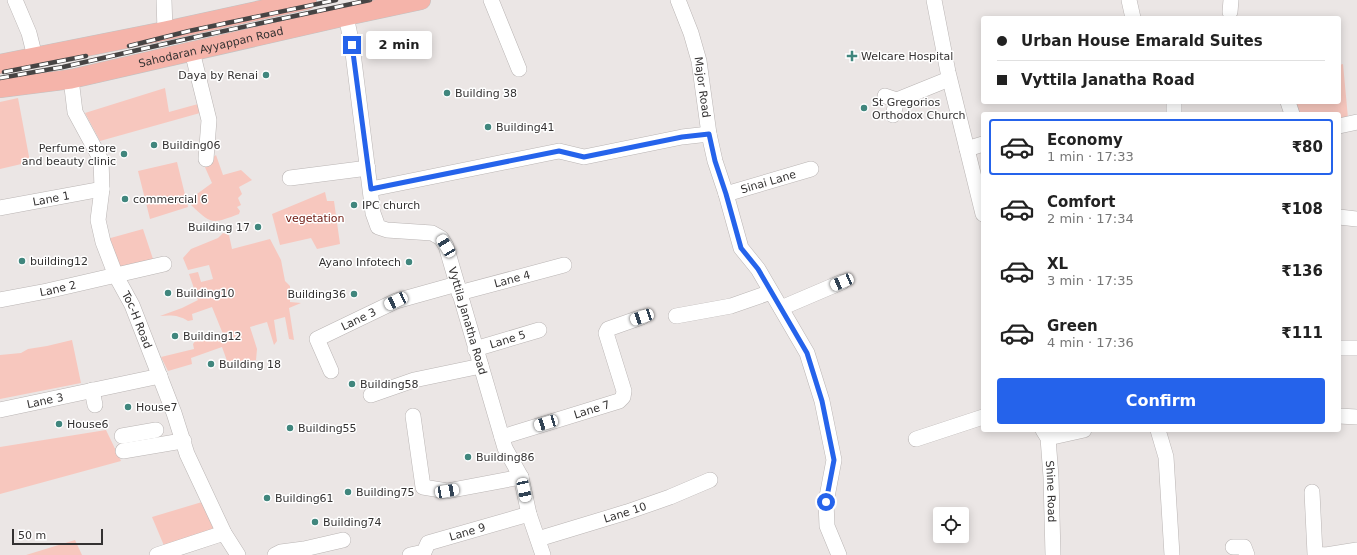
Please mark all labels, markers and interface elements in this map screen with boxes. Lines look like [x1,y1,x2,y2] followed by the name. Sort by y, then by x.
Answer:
[137,24,285,70] street label: Sahodaran Ayyappan Road
[366,31,432,59] callout: 2 min
[1021,32,1263,50] text: Urban House Emarald Suites
[343,36,361,54] route end
[379,37,419,52] text: 2 min
[846,50,858,62] marker: Welcare Hospital
[861,50,953,63] place label: Welcare Hospital
[692,56,713,119] street label: Major Road
[178,69,258,82] place label: Daya by Renai
[261,70,271,80] marker: Daya by Renai
[1021,71,1195,89] text: Vyttila Janatha Road
[455,87,517,100] place label: Building 38
[442,88,452,98] marker: Building 38
[872,96,966,122] place label: St Gregorios Orthodox Church
[859,103,869,113] marker: St Gregorios Orthodox Church
[496,121,555,134] place label: Building41
[483,122,493,132] marker: Building41
[999,129,1035,165] icon: car
[1047,131,1123,149] text: Economy
[1292,138,1323,156] text: ₹80
[162,139,221,152] place label: Building06
[149,140,159,150] marker: Building06
[22,142,116,168] place label: Perfume store and beauty clinic
[119,149,129,159] marker: Perfume store and beauty clinic
[1047,149,1134,164] text: 1 min · 17:33
[739,167,798,196] street label: Sinai Lane
[32,189,71,208] street label: Lane 1
[999,191,1035,227] icon: car
[133,193,208,206] place label: commercial 6
[1047,193,1115,211] text: Comfort
[120,194,130,204] marker: commercial 6
[362,199,420,212] place label: IPC church
[349,200,359,210] marker: IPC church
[1281,200,1323,218] text: ₹108
[1047,211,1134,226] text: 2 min · 17:34
[285,212,345,225] park label: vegetation
[188,221,250,234] place label: Building 17
[253,222,263,232] marker: Building 17
[435,233,457,259] car
[999,253,1035,289] icon: car
[30,255,88,268] place label: building12
[1047,255,1068,273] text: XL
[17,256,27,266] marker: building12
[319,256,401,269] place label: Ayano Infotech
[404,257,414,267] marker: Ayano Infotech
[1281,262,1323,280] text: ₹136
[446,265,490,376] street label: Vyttila Janatha Road
[493,268,532,290] street label: Lane 4
[829,272,855,292] car
[1047,273,1134,288] text: 3 min · 17:35
[38,278,77,299] street label: Lane 2
[176,287,235,300] place label: Building10
[119,288,155,351] street label: Toc-H Road
[163,288,173,298] marker: Building10
[287,288,346,301] place label: Building36
[349,289,359,299] marker: Building36
[383,290,409,312] car
[339,305,378,333] street label: Lane 3
[629,307,655,327] car
[999,315,1035,351] icon: car
[1047,317,1098,335] text: Green
[1281,324,1323,342] text: ₹111
[488,328,527,351] street label: Lane 5
[183,330,242,343] place label: Building12
[170,331,180,341] marker: Building12
[1047,335,1134,350] text: 4 min · 17:36
[219,358,281,371] place label: Building 18
[206,359,216,369] marker: Building 18
[360,378,419,391] place label: Building58
[997,378,1325,424] button: Confirm
[347,379,357,389] marker: Building58
[25,390,65,411] street label: Lane 3
[572,398,612,421] street label: Lane 7
[136,401,177,414] place label: House7
[123,402,133,412] marker: House7
[533,414,559,432] car
[67,418,108,431] place label: House6
[54,419,64,429] marker: House6
[298,422,357,435] place label: Building55
[285,423,295,433] marker: Building55
[476,451,535,464] place label: Building86
[463,452,473,462] marker: Building86
[1043,460,1059,523] street label: Shine Road
[516,477,532,503] car
[434,483,460,499] car
[356,486,415,499] place label: Building75
[343,487,353,497] marker: Building75
[275,492,334,505] place label: Building61
[262,493,272,503] marker: Building61
[817,493,835,511] route start
[602,499,648,525] street label: Lane 10
[933,507,969,543] map controls
[933,507,969,543] button: locate
[323,516,382,529] place label: Building74
[310,517,320,527] marker: Building74
[448,520,487,543] street label: Lane 9
[12,527,103,546] scale bar
[18,529,46,542] text: 50 m

